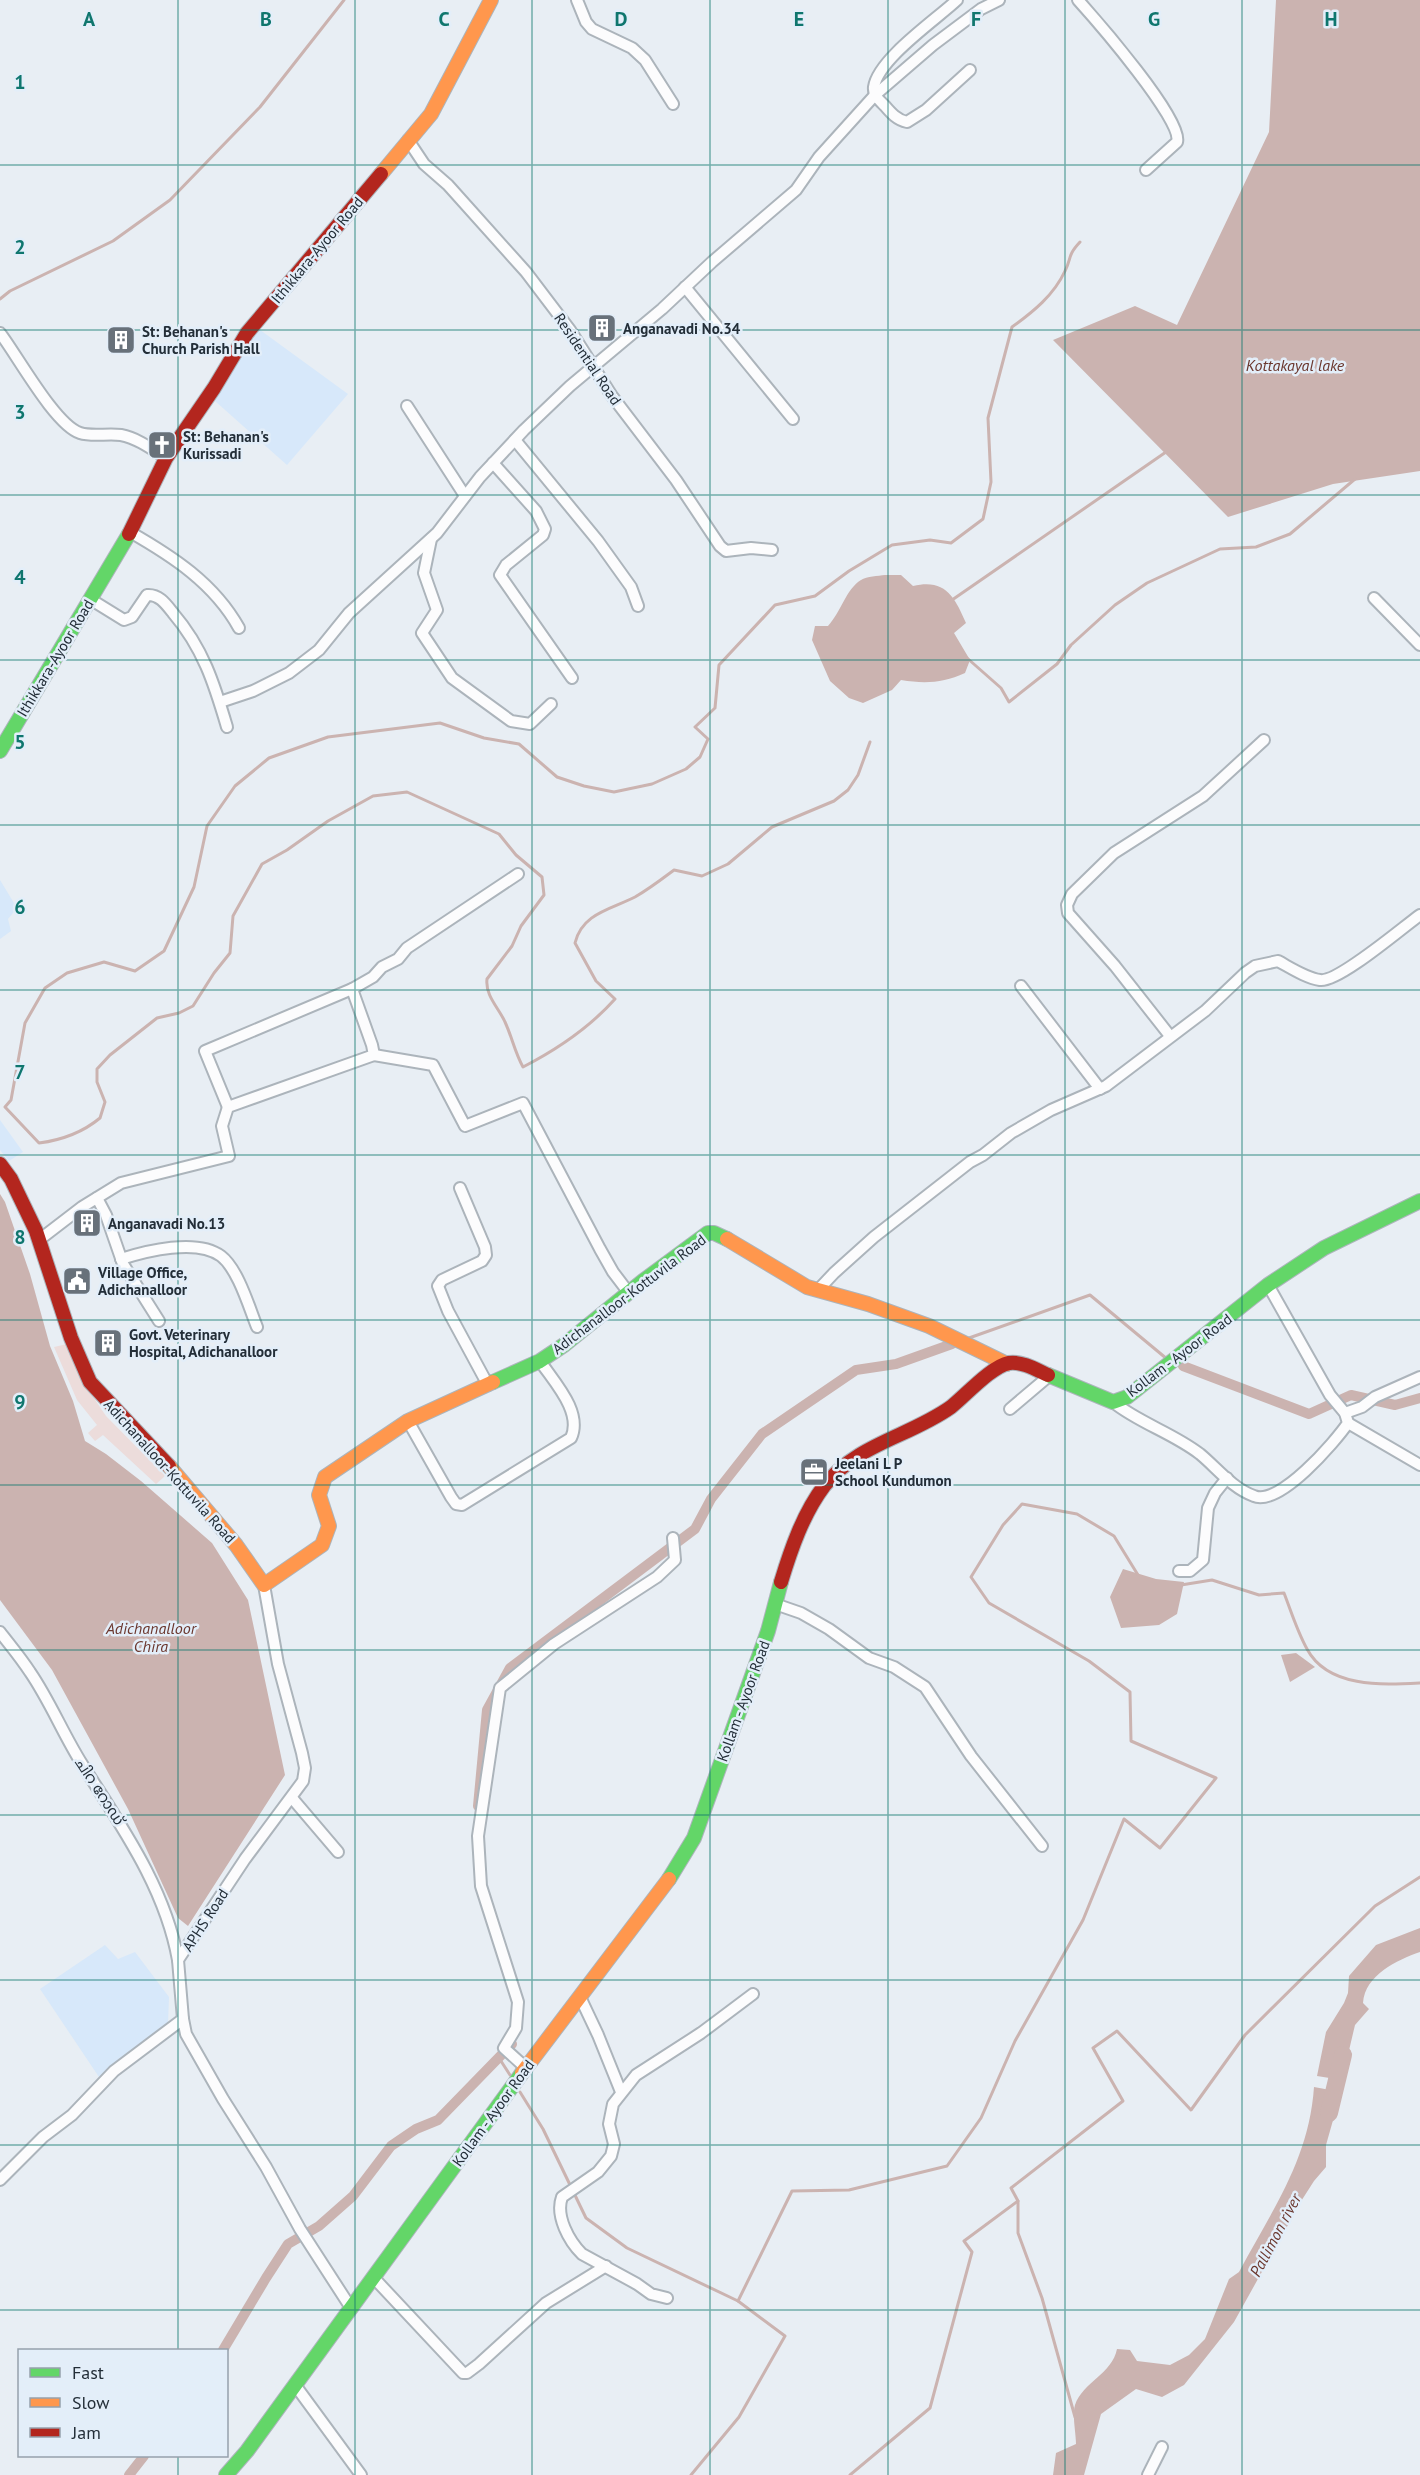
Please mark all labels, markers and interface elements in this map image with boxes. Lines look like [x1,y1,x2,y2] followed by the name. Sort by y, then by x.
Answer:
[83,6,96,32] text: A
[260,6,272,32] text: B
[438,6,450,32] text: C
[615,6,628,32] text: D
[794,6,804,32] text: E
[971,6,981,32] text: F
[1148,6,1160,32] text: G
[1324,6,1338,32] text: H
[14,69,26,95] text: 1
[267,193,367,307] street label: Ithikkara-Ayoor Road
[14,234,26,260] text: 2
[550,309,626,409] street label: Residential Road
[586,312,618,344] building icon: Anganavadi No.34
[623,319,741,338] place label: Anganavadi No.34
[142,322,260,358] place label: St: Behanan's Church Parish Hall
[105,324,137,356] building icon: St: Behanan's Church Parish Hall
[1246,355,1345,375] water label: Kottakayal lake
[14,399,26,425] text: 3
[183,427,269,463] place label: St: Behanan's Kurissadi
[146,429,178,461] church icon: St: Behanan's Kurissadi
[14,564,26,590] text: 4
[12,596,98,720] street label: Ithikkara-Ayoor Road
[14,729,26,755] text: 5
[14,894,26,920] text: 6
[14,1059,26,1085] text: 7
[71,1207,103,1239] building icon: Anganavadi No.13
[108,1214,225,1233] place label: Anganavadi No.13
[14,1224,26,1250] text: 8
[548,1230,710,1358] street label: Adichanalloor-Kottuvila Road
[97,1263,188,1299] place label: Village Office, Adichanalloor
[61,1265,93,1297] public building icon: Village Office, Adichanalloor
[1122,1309,1236,1401] street label: Kollam - Ayoor Road
[129,1325,278,1361] place label: Govt. Veterinary Hospital, Adichanalloor
[92,1327,124,1359] building icon: Govt. Veterinary Hospital, Adichanalloor
[14,1389,26,1415] text: 9
[100,1395,240,1547] street label: Adichanalloor-Kottuvila Road
[834,1454,952,1490] place label: Jeelani L P School Kundumon
[798,1456,830,1488] office icon: Jeelani L P School Kundumon
[105,1618,198,1656] water label: Adichanalloor Chira
[712,1638,774,1764] street label: Kollam - Ayoor Road
[71,1754,130,1830] street label: ചിറ റോഡ്
[178,1885,232,1955] street label: APHS Road
[448,2056,538,2170] street label: Kollam - Ayoor Road
[1245,2189,1306,2280] water label: Pallimon river
[18,2349,228,2457] legend
[72,2361,104,2384] text: Fast
[72,2391,110,2414] text: Slow
[71,2421,101,2444] text: Jam

